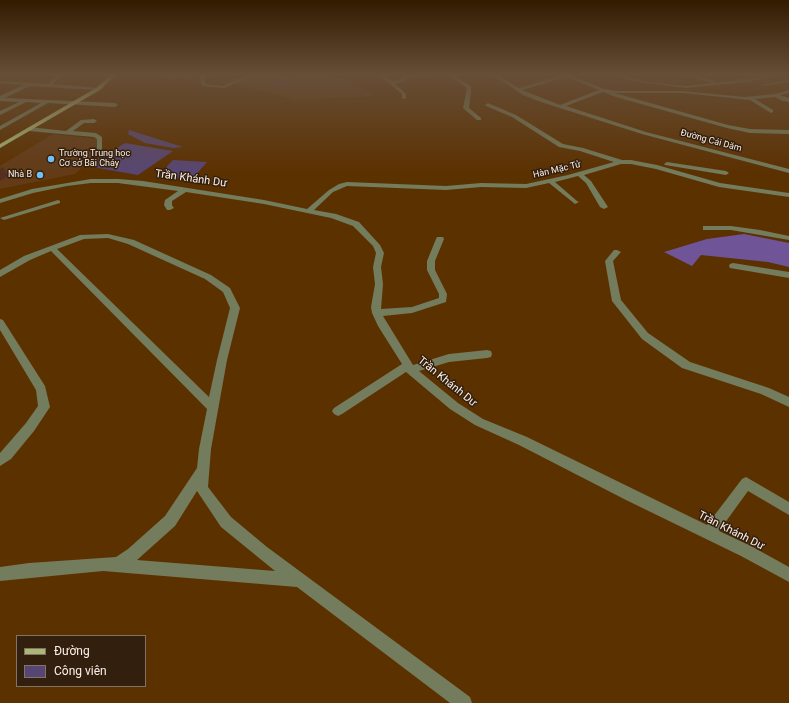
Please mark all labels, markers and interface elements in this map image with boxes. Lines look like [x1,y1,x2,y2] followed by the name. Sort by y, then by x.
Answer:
[679,128,743,154] street label: Đường Cái Dăm
[59,149,130,170] place label: Trường Trung học Cơ sở Bãi Cháy
[46,154,56,164] marker: Trường Trung học Cơ sở Bãi Cháy
[532,159,582,181] street label: Hàn Mặc Tử
[154,167,228,191] street label: Trần Khánh Dư
[8,170,32,180] place label: Nhà B
[35,170,45,180] marker: Nhà B
[415,354,479,410] street label: Trần Khánh Dư
[696,509,766,553] street label: Trần Khánh Dư
[16,635,146,687] legend
[54,644,90,658] text: Đường
[54,664,107,678] text: Công viên

